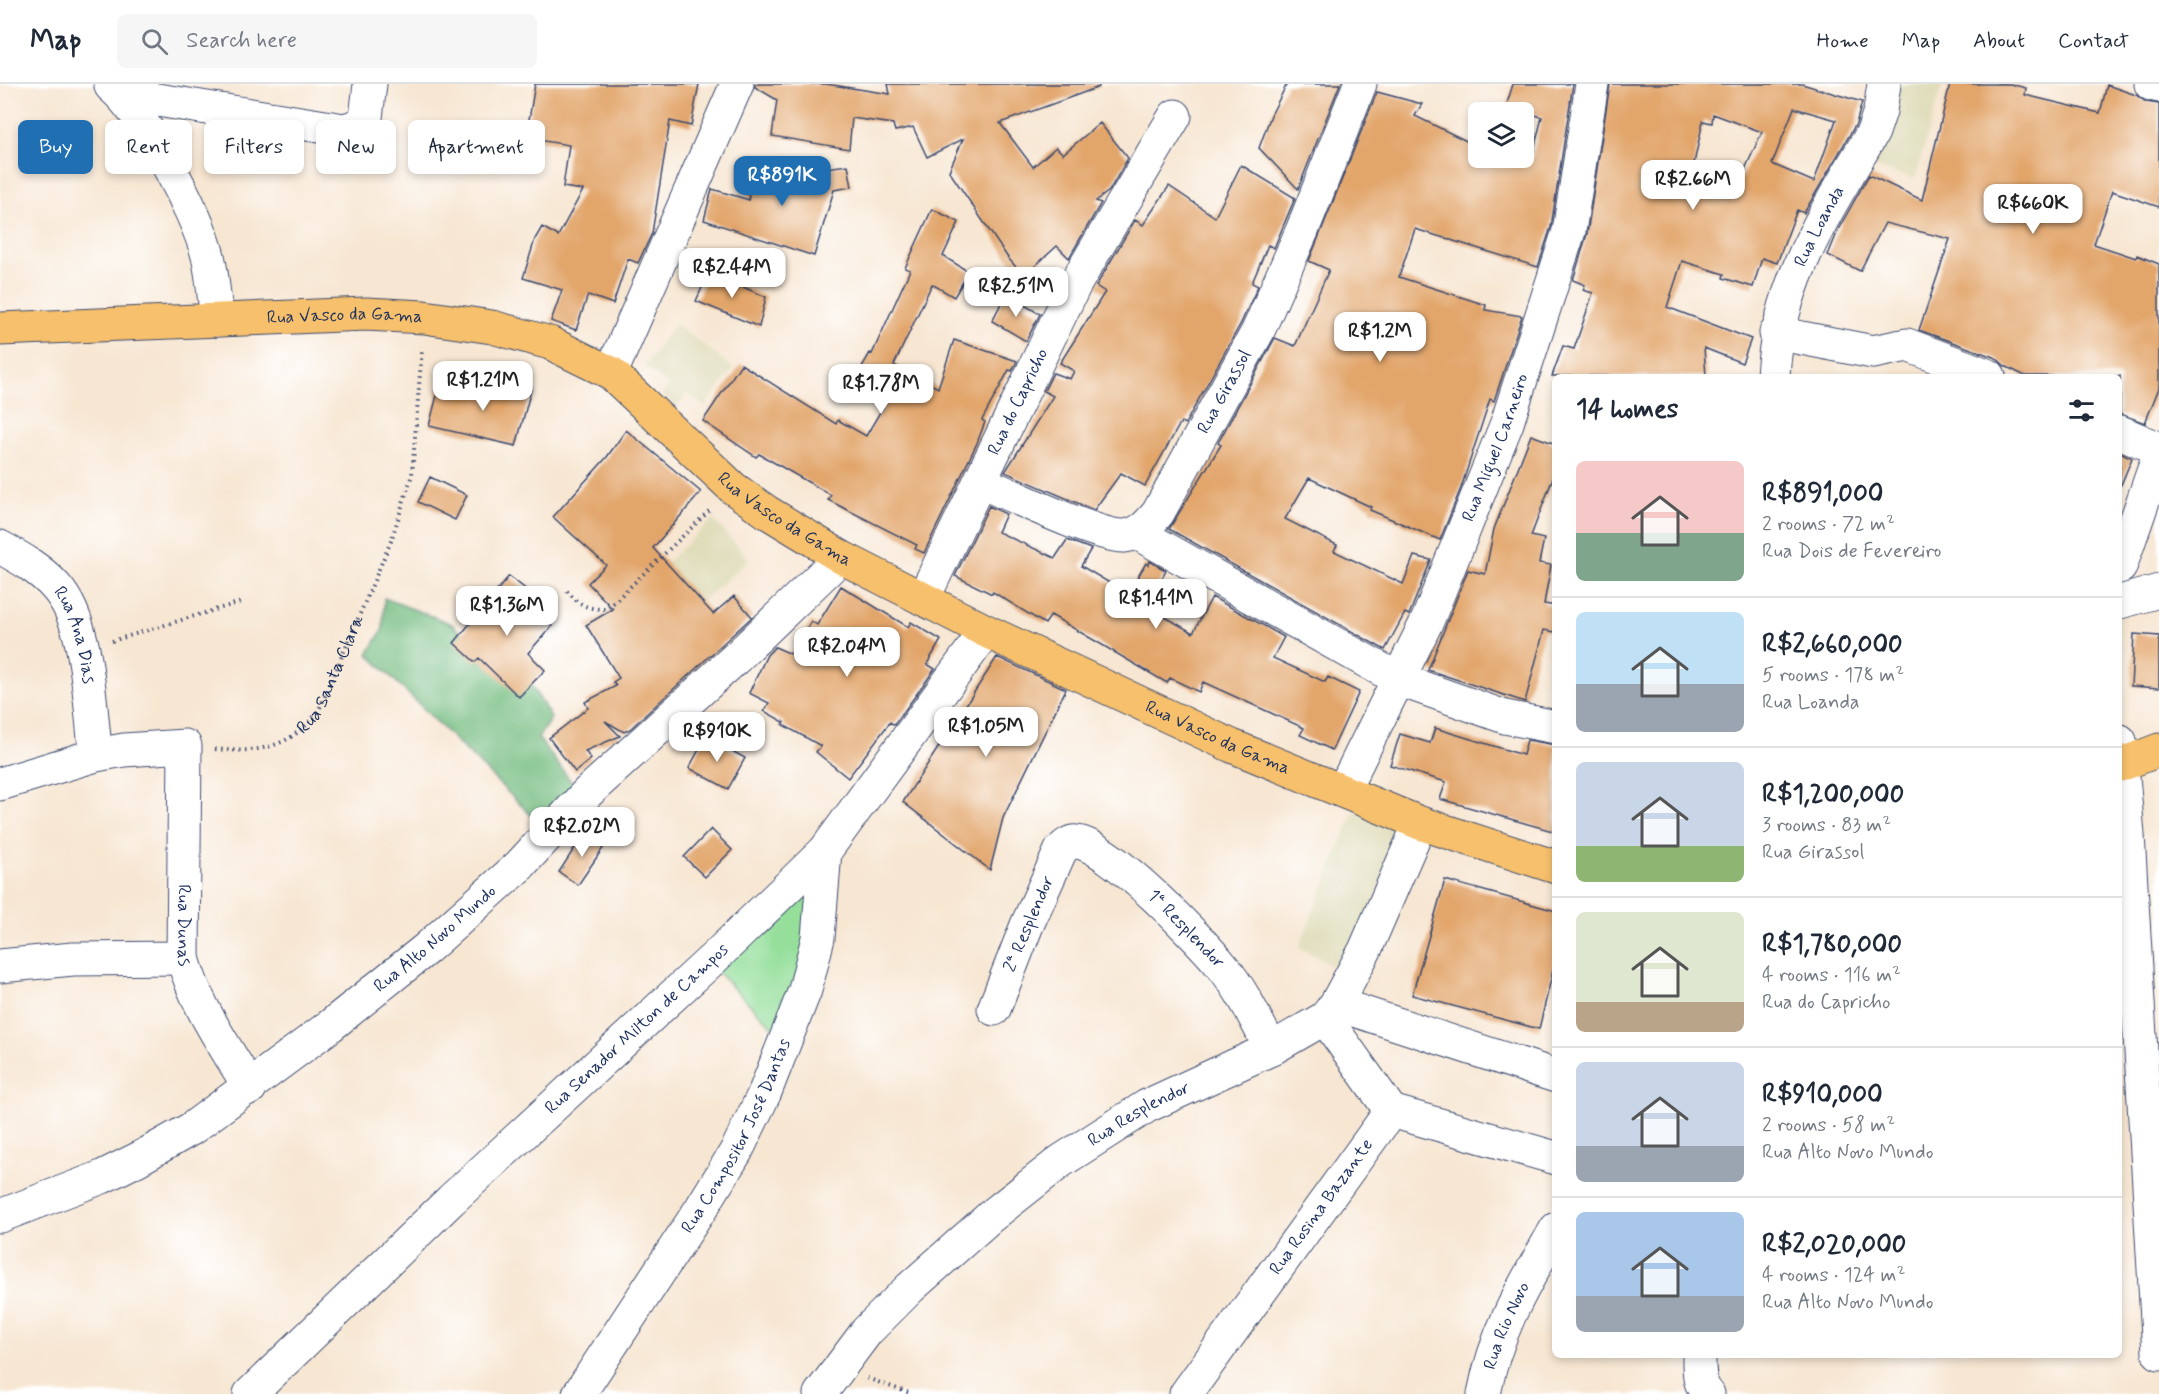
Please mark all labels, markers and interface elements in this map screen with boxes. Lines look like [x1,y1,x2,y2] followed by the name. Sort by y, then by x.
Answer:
[117,14,537,68] search box
[30,23,81,60] text: Map
[138,25,171,58] icon: search
[186,27,297,55] text: Search here
[1817,27,1869,55] text: Home
[1902,27,1940,55] text: Map
[1973,27,2025,55] text: About
[2058,27,2129,55] text: Contact
[1468,102,1534,168] map controls
[1468,102,1534,168] button: layers
[18,120,93,174] chip: Buy
[105,120,192,174] chip: Rent
[204,120,304,174] chip: Filters
[316,120,396,174] chip: New
[408,120,545,174] chip: Apartment
[733,156,831,207] pin: R$891K
[1638,160,1748,211] pin: R$2.66M
[748,162,816,189] text: R$891K
[1655,166,1731,193] text: R$2.66M
[1789,182,1851,271] street label: Rua Loanda
[1984,184,2082,235] pin: R$660K
[1998,190,2068,217] text: R$660K
[677,248,787,299] pin: R$2.44M
[693,254,771,281] text: R$2.44M
[961,267,1071,318] pin: R$2.51M
[978,273,1054,300] text: R$2.51M
[266,302,423,330] street label: Rua Vasco da Gama
[1331,312,1429,363] pin: R$1.2M
[1348,318,1412,345] text: R$1.2M
[982,344,1054,459] street label: Rua do Capricho
[1192,346,1257,438] street label: Rua Girassol
[428,361,538,412] pin: R$1.21M
[826,364,936,415] pin: R$1.78M
[447,367,519,394] text: R$1.21M
[842,370,920,397] text: R$1.78M
[1456,370,1534,525] street label: Rua Miguel Carneiro
[1576,393,1678,427] text: 14 homes
[2065,394,2098,427] icon: filters
[712,467,855,572] street label: Rua Vasco da Gama
[1762,477,1883,511] text: R$891,000
[1624,485,1696,557] icon: home
[1762,511,1895,538] text: 2 rooms · 72 m²
[1762,538,1941,565] text: Rua Dois de Fevereiro
[1101,579,1211,630] pin: R$1.41M
[48,582,100,685] street label: Rua Ana Dias
[1119,585,1193,612] text: R$1.41M
[452,586,562,637] pin: R$1.36M
[470,592,544,619] text: R$1.36M
[292,612,370,740] street label: Rua Santa Clara
[792,627,902,678] pin: R$2.04M
[1762,628,1903,662] text: R$2,660,000
[808,633,886,660] text: R$2.04M
[1624,636,1696,708] icon: home
[1762,662,1904,689] text: 5 rooms · 178 m²
[1762,689,1860,716] text: Rua Loanda
[1141,695,1293,780] street label: Rua Vasco da Gama
[931,707,1041,758] pin: R$1.05M
[668,712,766,763] pin: R$910K
[948,713,1024,740] text: R$1.05M
[683,718,751,745] text: R$910K
[1762,778,1904,812] text: R$1,200,000
[1624,786,1696,858] icon: home
[527,807,637,858] pin: R$2.02M
[1762,812,1891,839] text: 3 rooms · 83 m²
[544,813,620,840] text: R$2.02M
[1762,839,1864,866] text: Rua Girassol
[998,872,1060,976] street label: 2ª Resplendor
[369,880,502,998] street label: Rua Alto Novo Mundo
[171,884,197,969] street label: Rua Dunas
[1142,884,1230,974] street label: 1ª Resplendor
[1762,928,1902,962] text: R$1,780,000
[1624,936,1696,1008] icon: home
[540,938,734,1120] street label: Rua Senador Milton de Campos
[1762,962,1901,989] text: 4 rooms · 116 m²
[1762,989,1891,1016] text: Rua do Capricho
[676,1035,797,1238] street label: Rua Compositor José Dantas
[1083,1076,1194,1153] street label: Rua Resplendor
[1762,1078,1883,1112] text: R$910,000
[1624,1086,1696,1158] icon: home
[1762,1112,1895,1139] text: 2 rooms · 58 m²
[1264,1134,1379,1280] street label: Rua Rosina Bazante
[1762,1139,1933,1166] text: Rua Alto Novo Mundo
[1762,1228,1906,1262] text: R$2,020,000
[1624,1236,1696,1308] icon: home
[1762,1262,1905,1289] text: 4 rooms · 124 m²
[1478,1278,1536,1372] street label: Rua Rio Novo
[1762,1289,1933,1316] text: Rua Alto Novo Mundo

